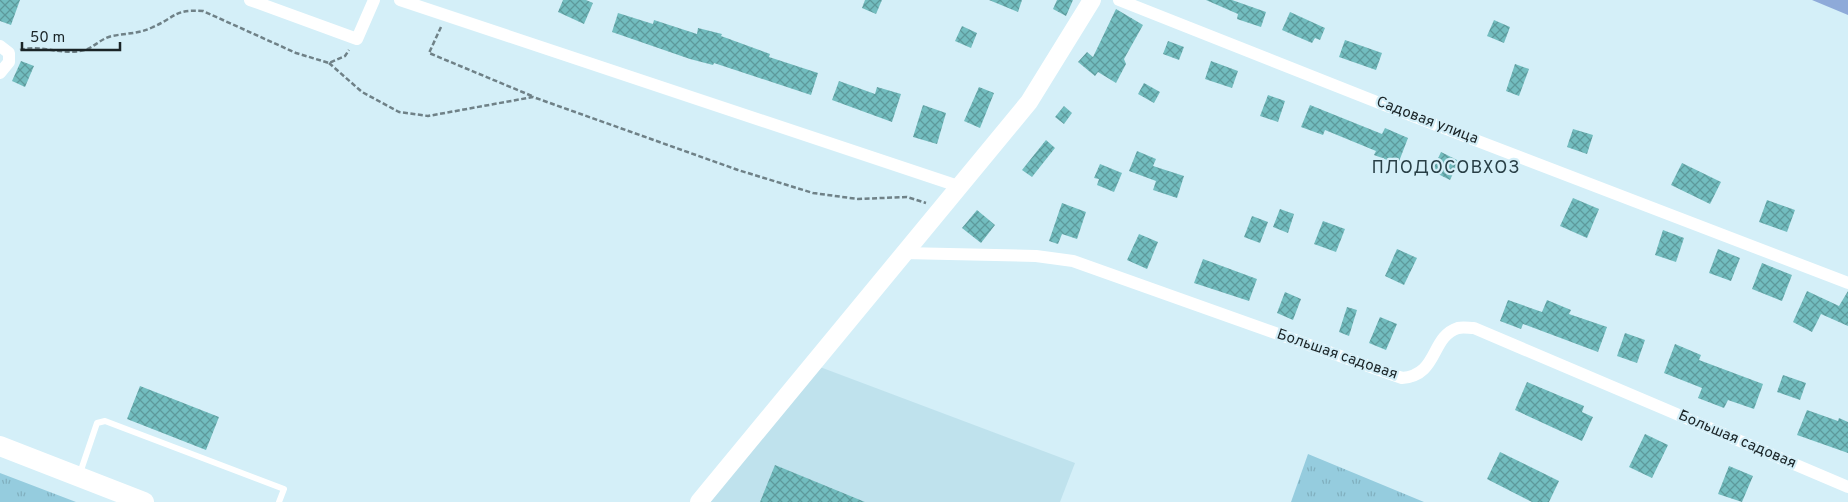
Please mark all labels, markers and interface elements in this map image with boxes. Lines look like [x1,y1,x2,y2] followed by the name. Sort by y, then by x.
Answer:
[22,20,120,52] scale bar
[30,29,65,48] text: 50 m
[1373,93,1481,149] street label: Садовая улица
[1371,157,1521,180] district label: ПЛОДОСОВХОЗ
[1274,325,1400,385] street label: Большая садовая
[1675,407,1799,473] street label: Большая садовая

